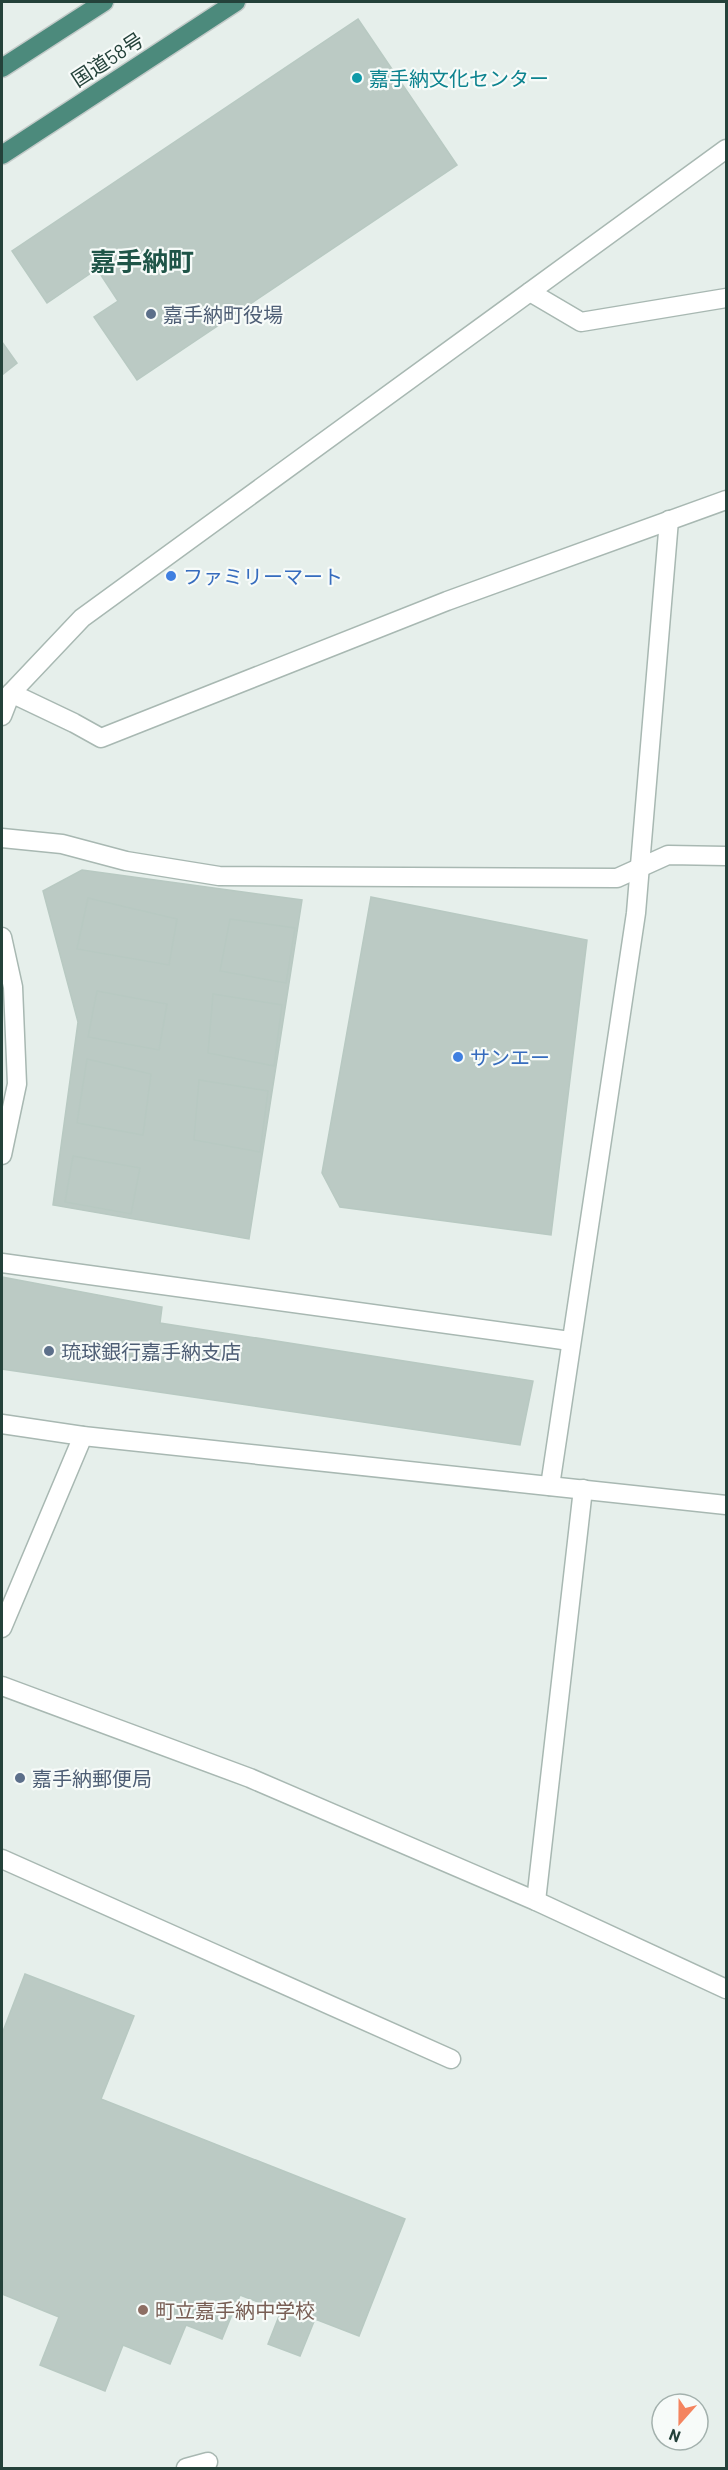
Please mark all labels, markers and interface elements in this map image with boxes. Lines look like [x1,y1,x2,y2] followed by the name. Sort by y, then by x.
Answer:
[67,27,147,91] street label: 国道58号
[369,66,549,90] place label: 嘉手納文化センター
[350,71,364,85] marker: 嘉手納文化センター
[90,245,194,276] district label: 嘉手納町
[163,302,283,326] place label: 嘉手納町役場
[144,307,158,321] marker: 嘉手納町役場
[183,564,343,588] place label: ファミリーマート
[164,569,178,583] marker: ファミリーマート
[470,1045,550,1069] place label: サンエー
[451,1050,465,1064] marker: サンエー
[61,1339,241,1363] place label: 琉球銀行嘉手納支店
[42,1344,56,1358] marker: 琉球銀行嘉手納支店
[32,1766,152,1790] place label: 嘉手納郵便局
[13,1771,27,1785] marker: 嘉手納郵便局
[155,2298,315,2322] place label: 町立嘉手納中学校
[136,2303,150,2317] marker: 町立嘉手納中学校
[650,2392,710,2452] north arrow
[666,2426,683,2447] text: N

